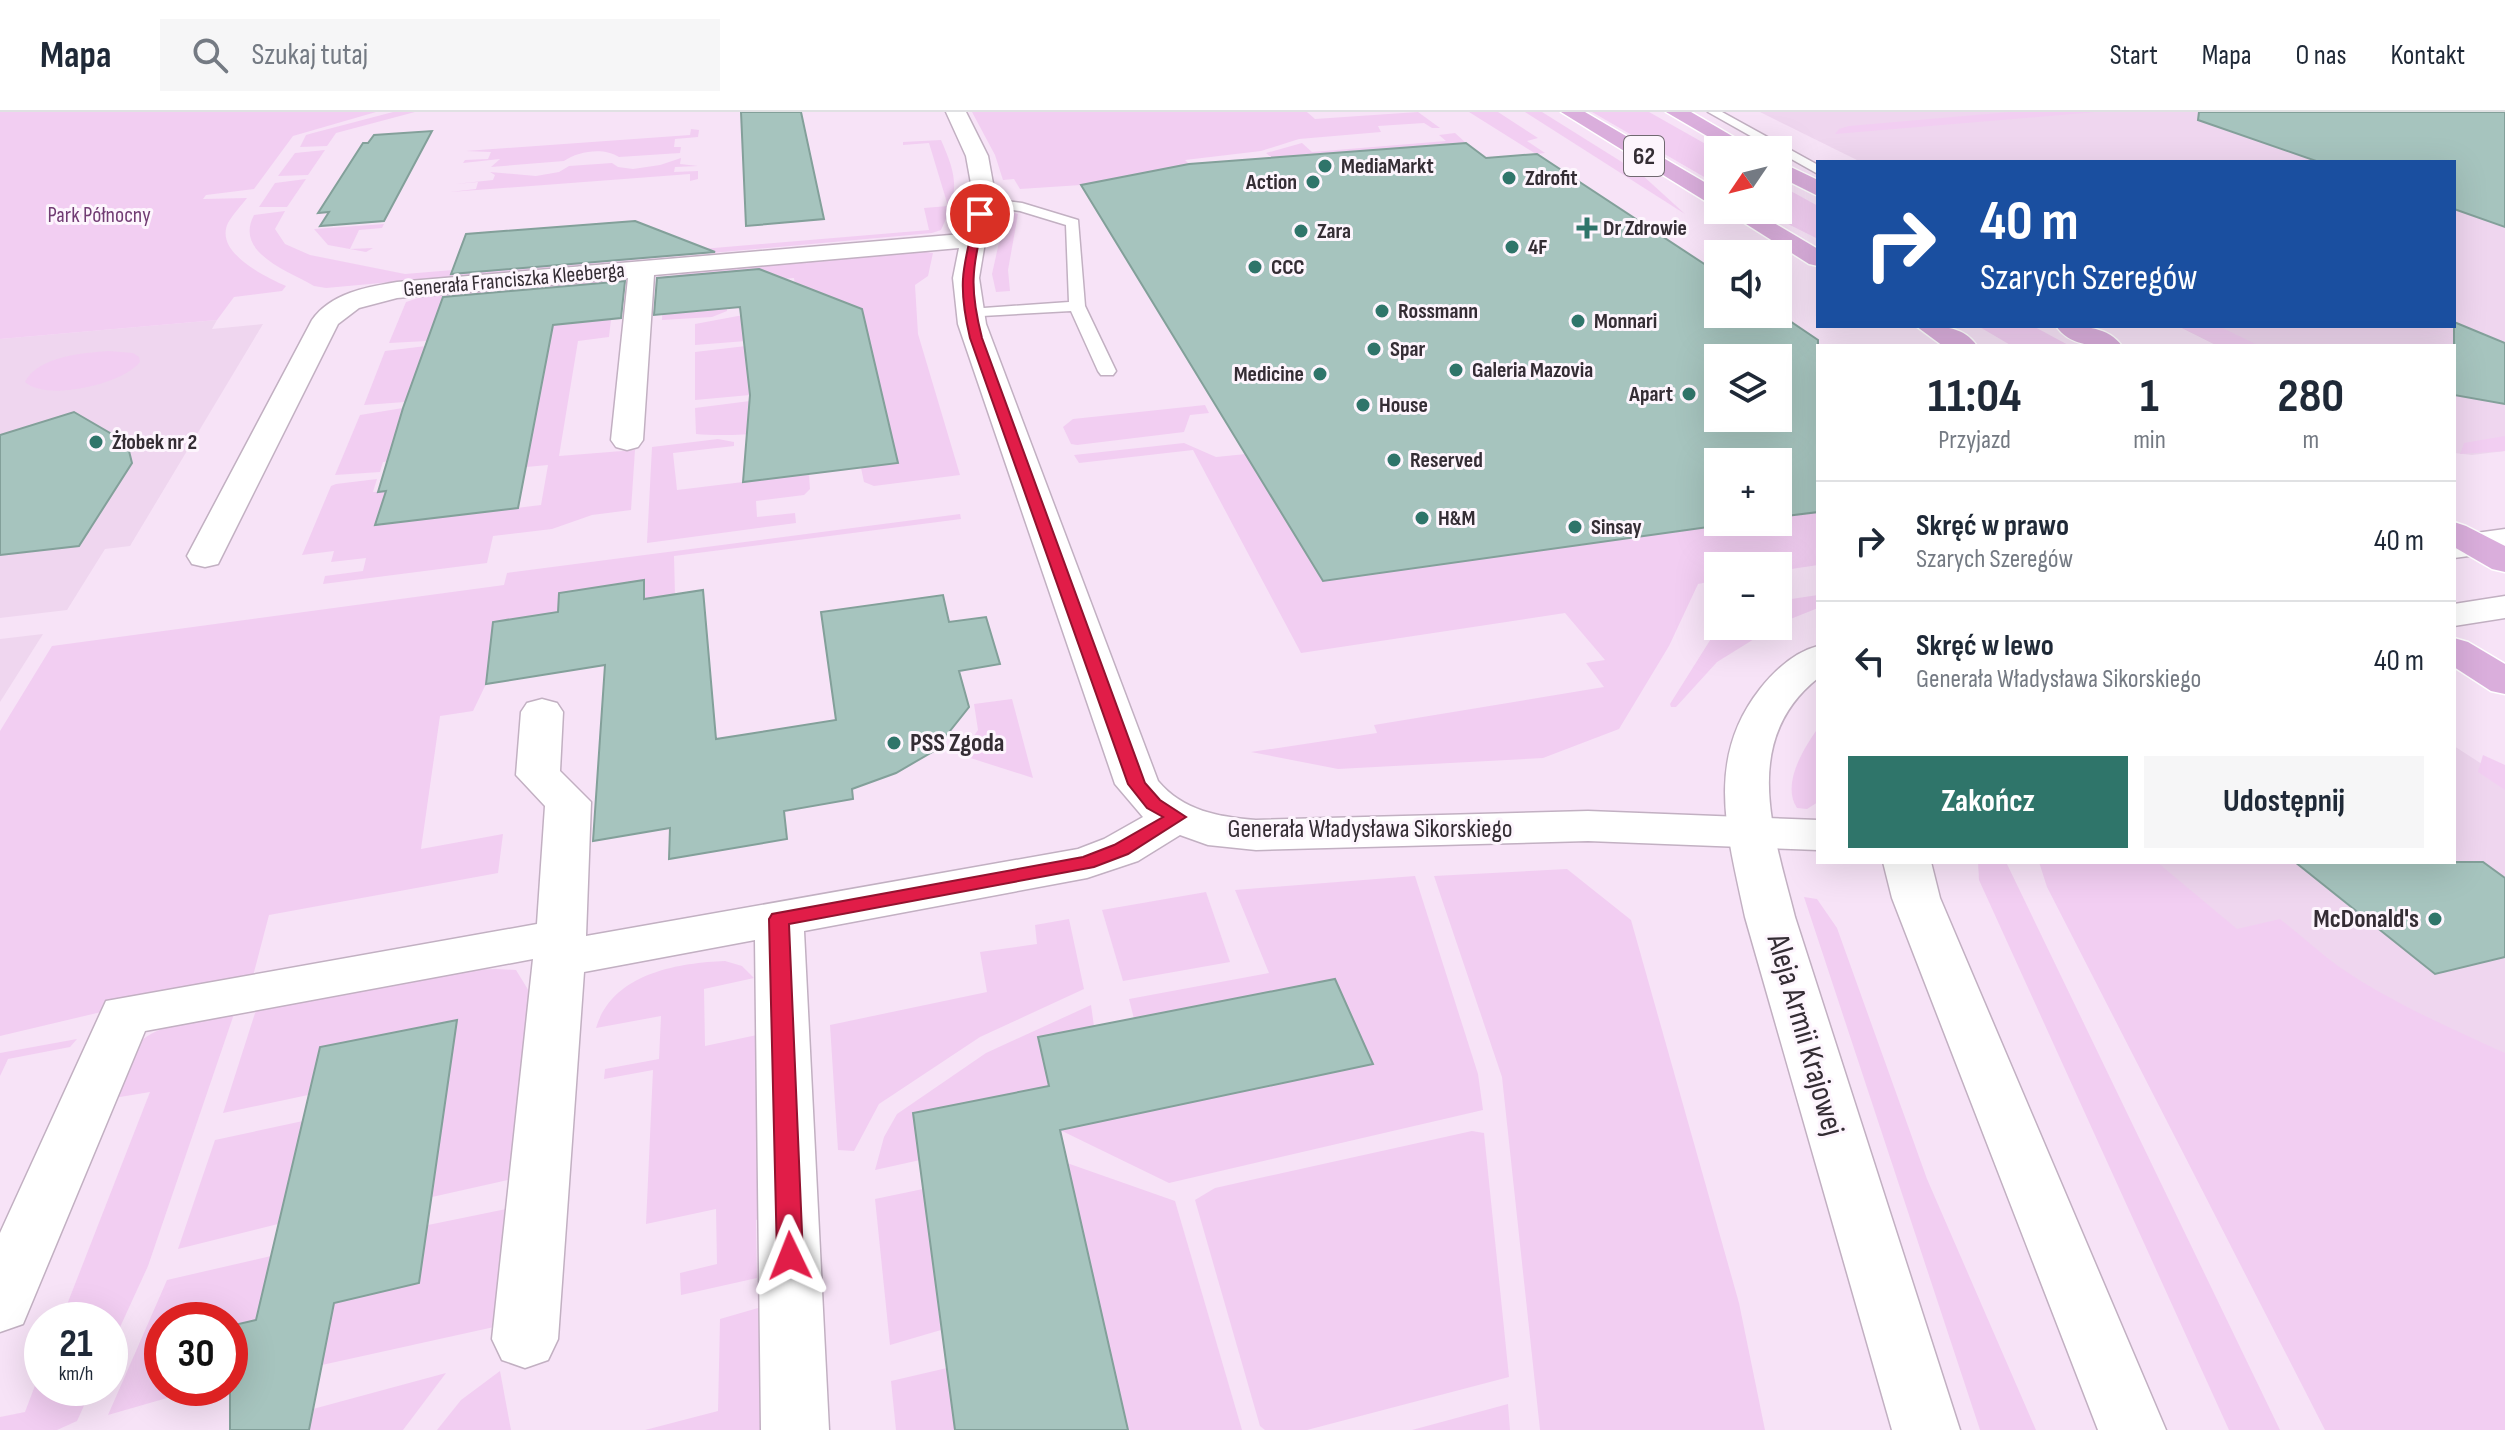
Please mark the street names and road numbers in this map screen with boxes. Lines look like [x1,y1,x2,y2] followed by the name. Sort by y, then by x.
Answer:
[1624,136,1664,176] road number: 62
[402,257,626,303] street label: Generała Franciszka Kleeberga
[1227,814,1513,845] street label: Generała Władysława Sikorskiego
[1757,929,1852,1140] street label: Aleja Armii Krajowej

